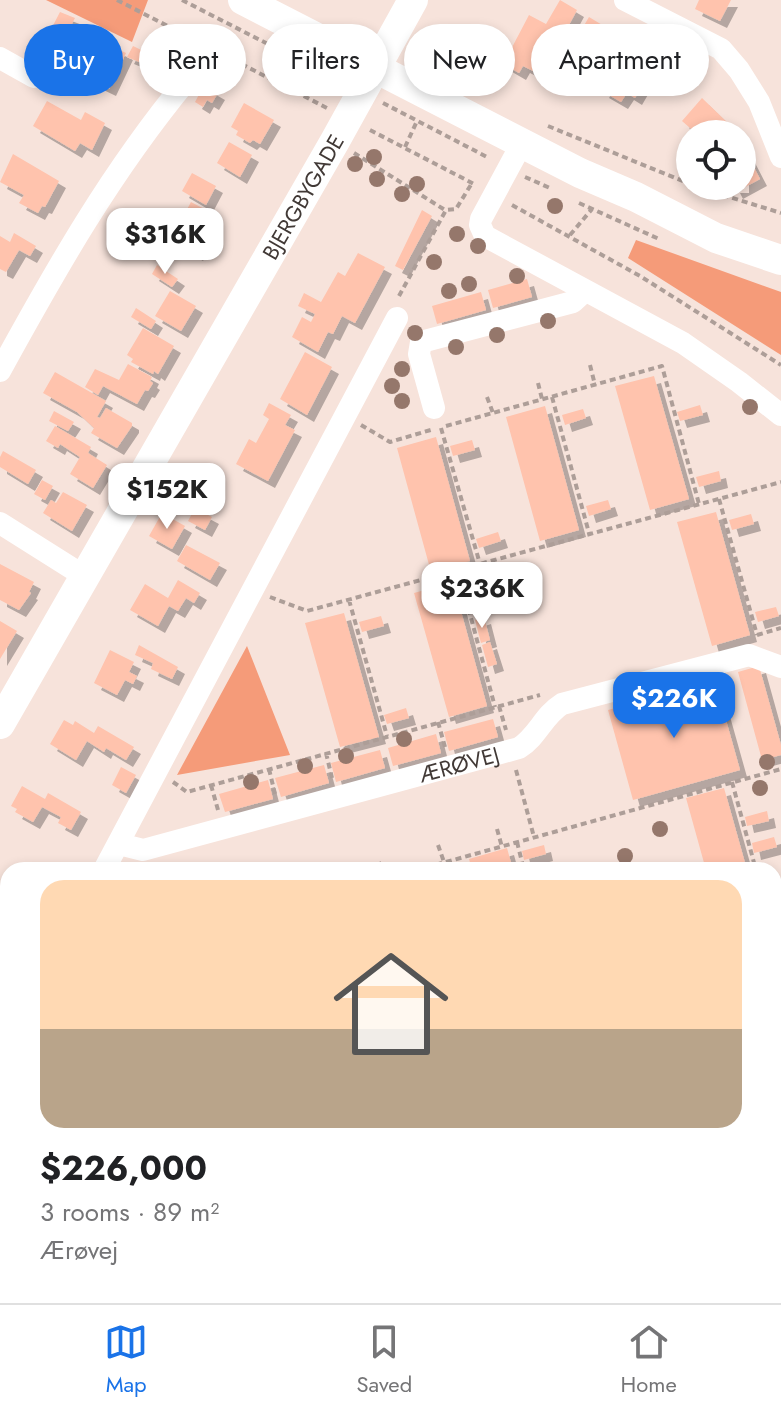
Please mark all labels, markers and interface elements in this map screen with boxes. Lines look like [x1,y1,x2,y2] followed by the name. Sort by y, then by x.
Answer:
[24,24,123,96] chip: Buy
[139,24,246,96] chip: Rent
[262,24,388,96] chip: Filters
[404,24,515,96] chip: New
[531,24,709,96] chip: Apartment
[676,120,756,200] map controls
[676,120,756,200] button: locate
[254,128,352,265] street label: BJERGBYGADE
[109,208,221,276] pin: $316K
[124,215,206,253] text: $316K
[111,463,223,531] pin: $152K
[126,470,208,508] text: $152K
[426,562,538,630] pin: $236K
[440,569,524,607] text: $236K
[618,672,730,740] pin: $226K
[631,679,717,717] text: $226K
[415,738,503,791] street label: ÆRØVEJ
[319,932,463,1076] icon: home
[40,1144,207,1193] text: $226,000
[40,1193,219,1231] text: 3 rooms · 89 m²
[40,1231,119,1269] text: Ærøvej
[104,1320,148,1400] tab: Map
[356,1320,412,1400] tab: Saved
[621,1320,677,1400] tab: Home

